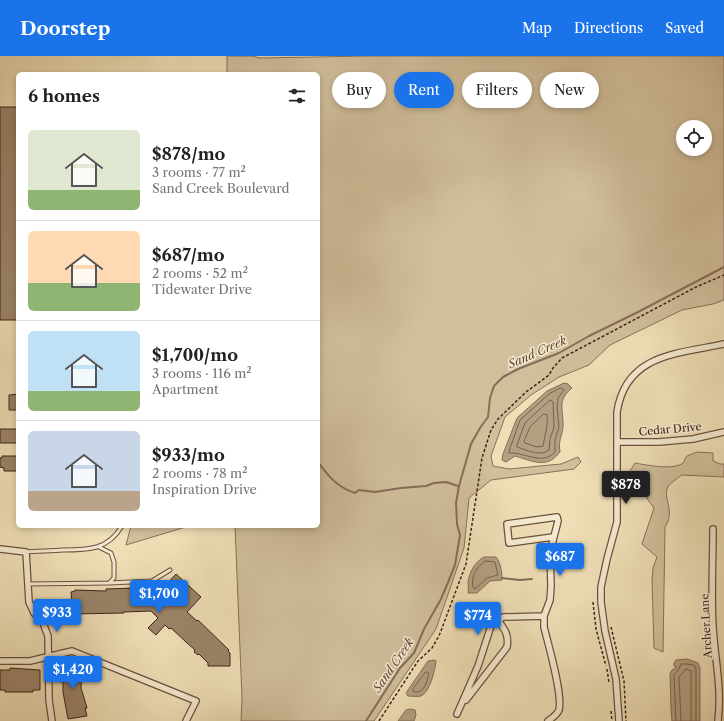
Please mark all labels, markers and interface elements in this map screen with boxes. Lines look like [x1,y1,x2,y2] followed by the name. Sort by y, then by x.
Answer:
[20,17,110,40] text: Doorstep
[522,19,552,37] text: Map
[574,19,643,37] text: Directions
[665,19,704,37] text: Saved
[332,72,386,108] chip: Buy
[394,72,454,108] chip: Rent
[462,72,532,108] chip: Filters
[540,72,599,108] chip: New
[286,85,308,107] icon: filters
[28,86,100,106] text: 6 homes
[676,120,712,156] map controls
[676,120,712,156] button: locate
[152,144,225,164] text: $878/mo
[60,146,108,194] icon: home
[152,164,246,180] text: 3 rooms · 77 m²
[152,180,289,196] text: Sand Creek Boulevard
[152,245,225,265] text: $687/mo
[60,247,108,295] icon: home
[152,265,248,281] text: 2 rooms · 52 m²
[152,281,252,297] text: Tidewater Drive
[505,332,569,372] water label: Sand Creek
[152,345,238,365] text: $1,700/mo
[60,347,108,395] icon: home
[152,365,252,381] text: 3 rooms · 116 m²
[152,381,219,397] text: Apartment
[638,419,702,439] street label: Cedar Drive
[152,445,225,465] text: $933/mo
[60,447,108,495] icon: home
[152,465,248,481] text: 2 rooms · 78 m²
[602,471,650,505] pin: $878
[611,476,641,492] text: $878
[152,481,257,497] text: Inspiration Drive
[536,543,584,577] pin: $687
[545,548,575,564] text: $687
[126,580,192,614] pin: $1,700
[139,585,179,601] text: $1,700
[697,593,715,660] street label: Archer Lane
[33,599,81,633] pin: $933
[454,602,502,636] pin: $774
[42,604,72,620] text: $933
[464,607,492,623] text: $774
[369,634,417,696] water label: Sand Creek
[40,656,106,690] pin: $1,420
[53,661,93,677] text: $1,420

